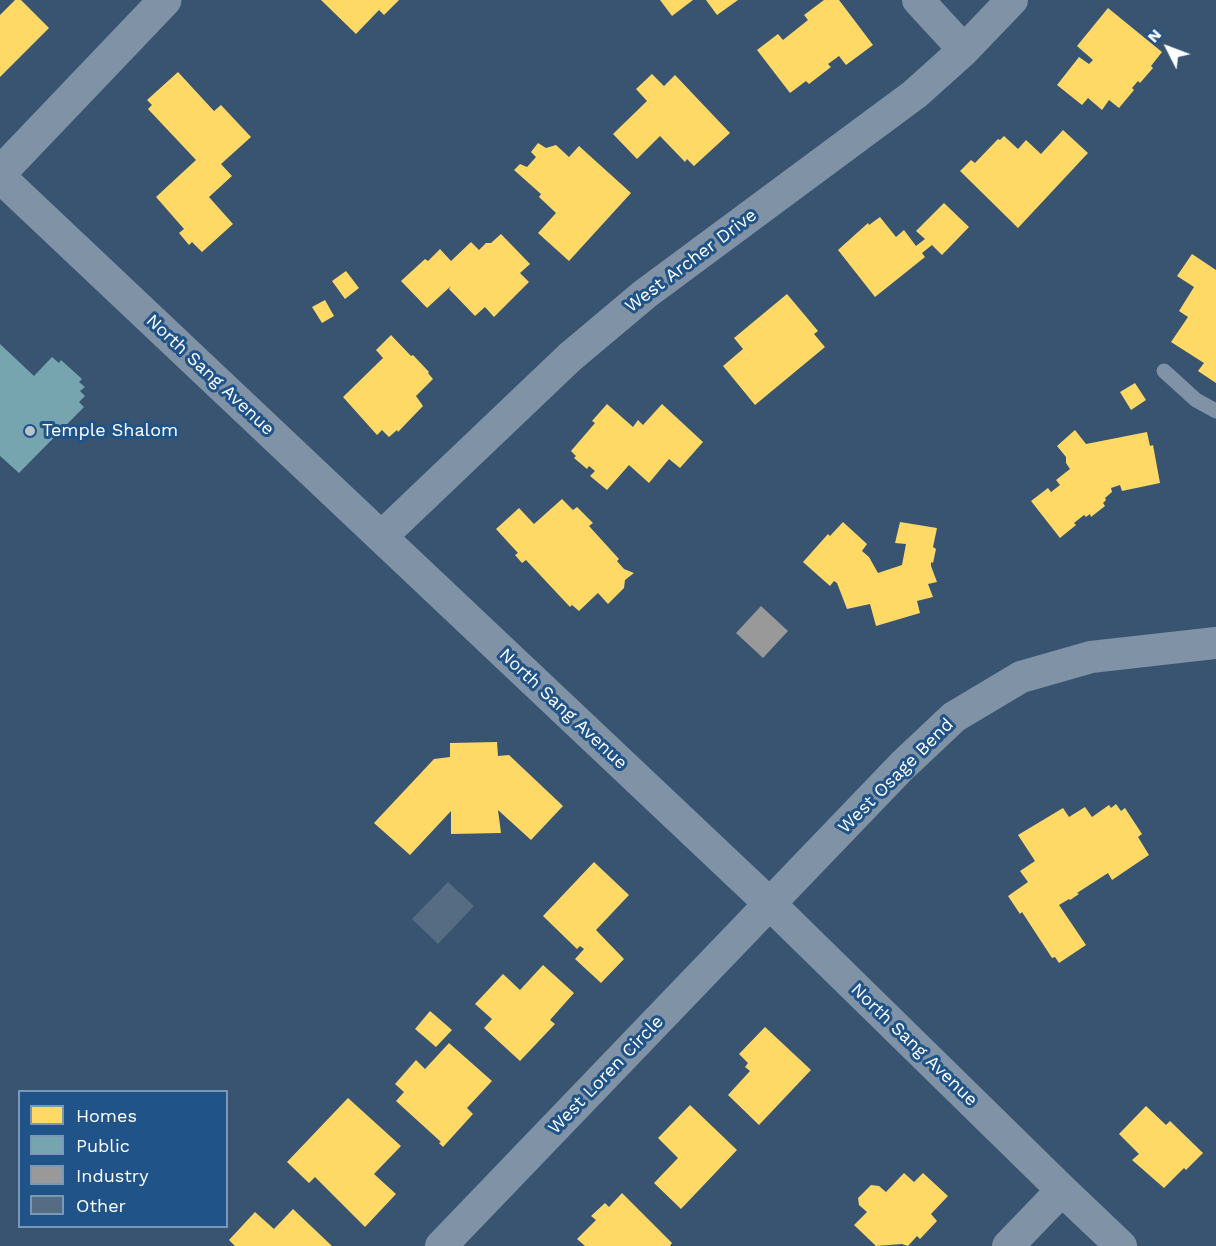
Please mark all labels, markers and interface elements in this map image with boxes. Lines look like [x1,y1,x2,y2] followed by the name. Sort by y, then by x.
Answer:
[1138,18,1198,78] north arrow
[1143,25,1165,46] text: N
[621,205,761,317] street label: West Archer Drive
[141,310,279,440] street label: North Sang Avenue
[42,420,178,442] place label: Temple Shalom
[23,424,37,438] marker: Temple Shalom
[494,644,632,774] street label: North Sang Avenue
[834,714,958,838] street label: West Osage Bend
[846,979,982,1111] street label: North Sang Avenue
[544,1011,668,1139] street label: West Loren Circle
[18,1090,228,1228] legend
[76,1105,137,1126] text: Homes
[76,1135,130,1156] text: Public
[76,1165,148,1186] text: Industry
[76,1195,126,1216] text: Other

